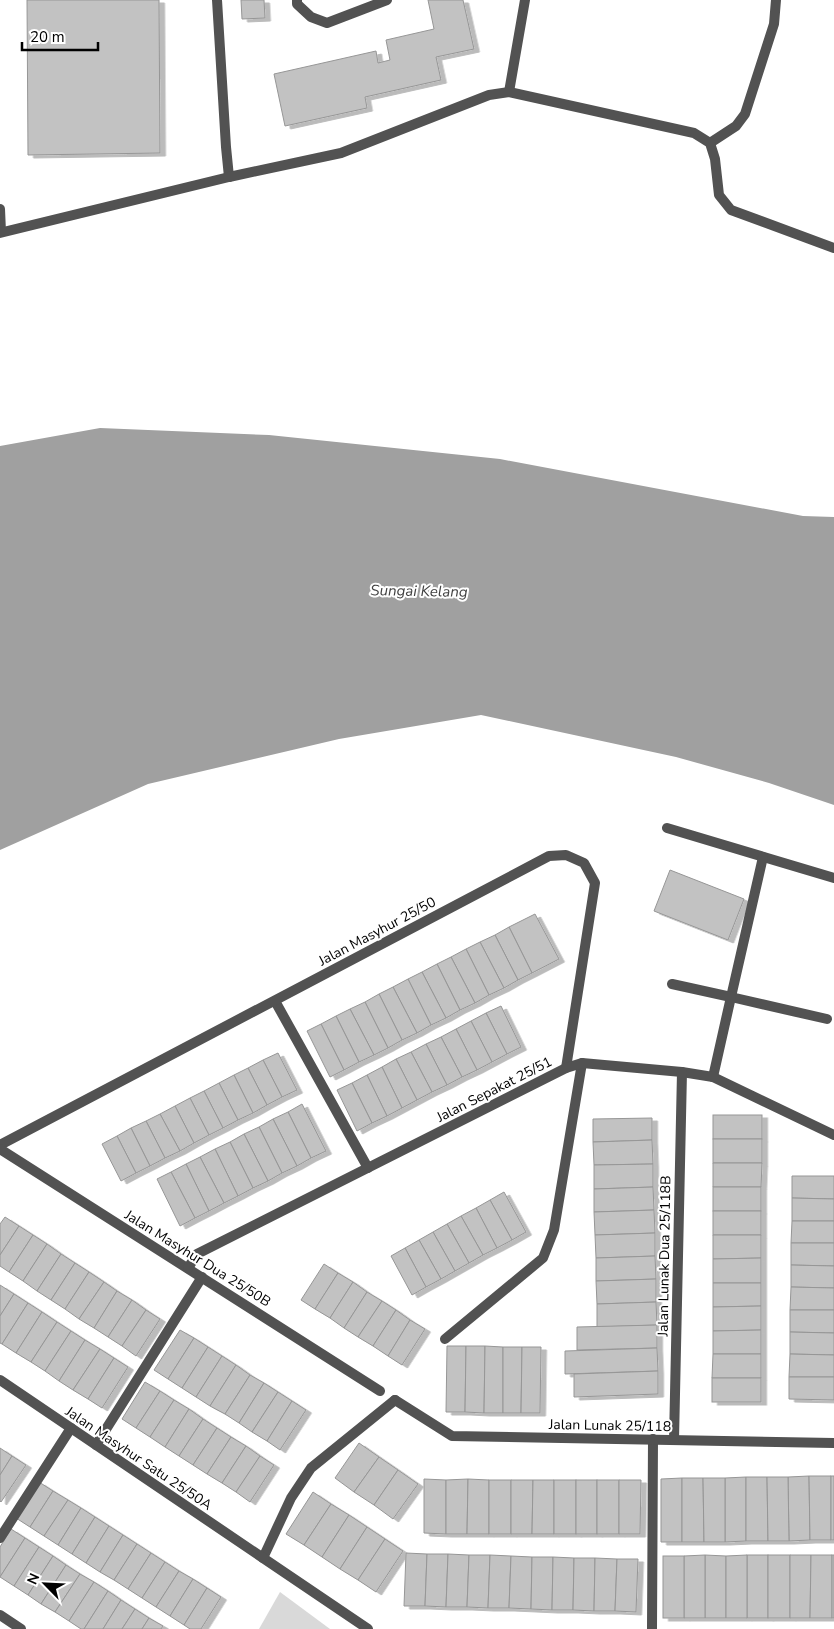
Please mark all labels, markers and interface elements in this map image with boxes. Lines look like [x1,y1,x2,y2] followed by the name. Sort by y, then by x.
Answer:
[22,20,99,52] scale bar
[30,27,65,47] text: 20 m
[370,580,468,602] water label: Sungai Kelang
[314,892,439,971] street label: Jalan Masyhur 25/50
[432,1052,555,1127] street label: Jalan Sepakat 25/51
[654,1175,675,1338] street label: Jalan Lunak Dua 25/118B
[120,1205,274,1311] street label: Jalan Masyhur Dua 25/50B
[61,1402,216,1515] street label: Jalan Masyhur Satu 25/50A
[548,1415,671,1436] street label: Jalan Lunak 25/118
[20,1559,70,1609] north arrow
[23,1570,44,1588] text: N

